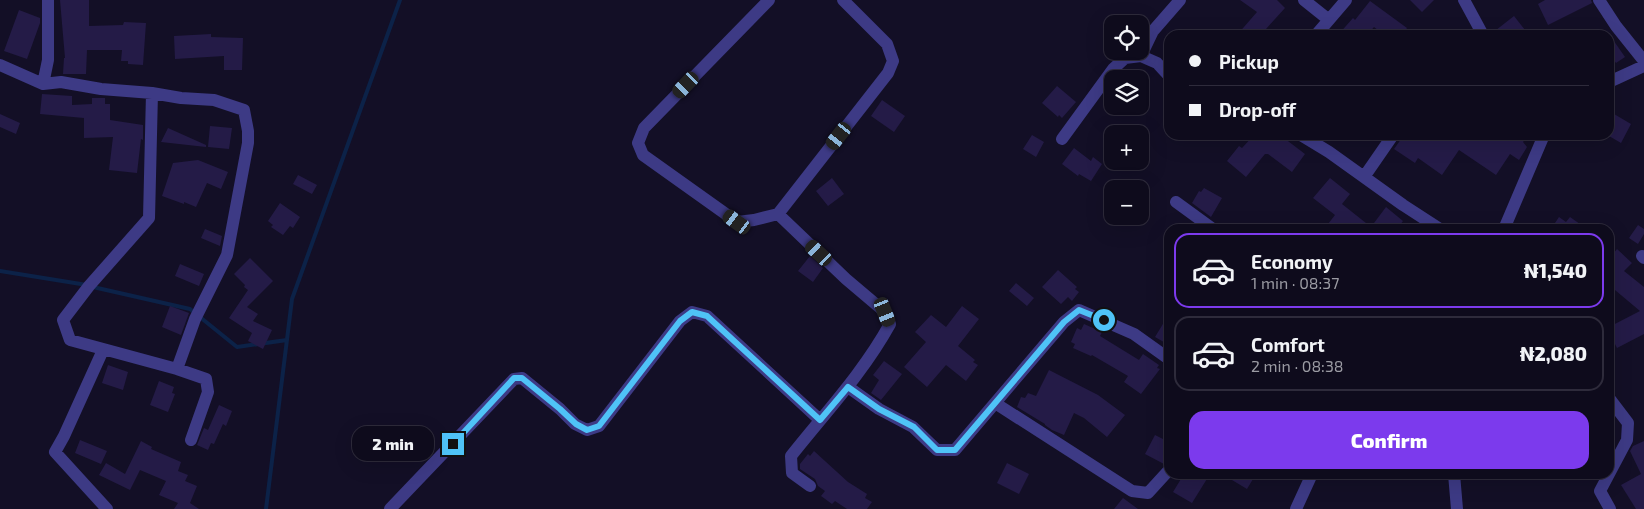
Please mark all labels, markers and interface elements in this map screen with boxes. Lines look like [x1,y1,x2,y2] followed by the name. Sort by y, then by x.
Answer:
[1104,15,1149,225] map controls
[1104,15,1149,60] button: locate
[1219,50,1279,73] text: Pickup
[670,69,701,101] car
[1104,70,1149,115] button: layers
[1219,98,1296,121] text: Drop-off
[823,120,854,152] car
[1104,125,1149,170] button: +
[1104,180,1149,225] button: −
[720,207,753,237] car
[802,237,835,269] car
[1191,248,1236,293] icon: car
[1251,250,1333,273] text: Economy
[1524,259,1587,282] text: ₦1,540
[1251,273,1339,292] text: 1 min · 08:37
[872,295,897,329] car
[1093,309,1115,331] route start
[1191,331,1236,376] icon: car
[1251,333,1325,356] text: Comfort
[1520,342,1587,365] text: ₦2,080
[1251,356,1344,375] text: 2 min · 08:38
[1189,411,1589,469] button: Confirm
[353,426,436,462] callout: 2 min
[442,433,464,455] route end
[372,434,414,453] text: 2 min

